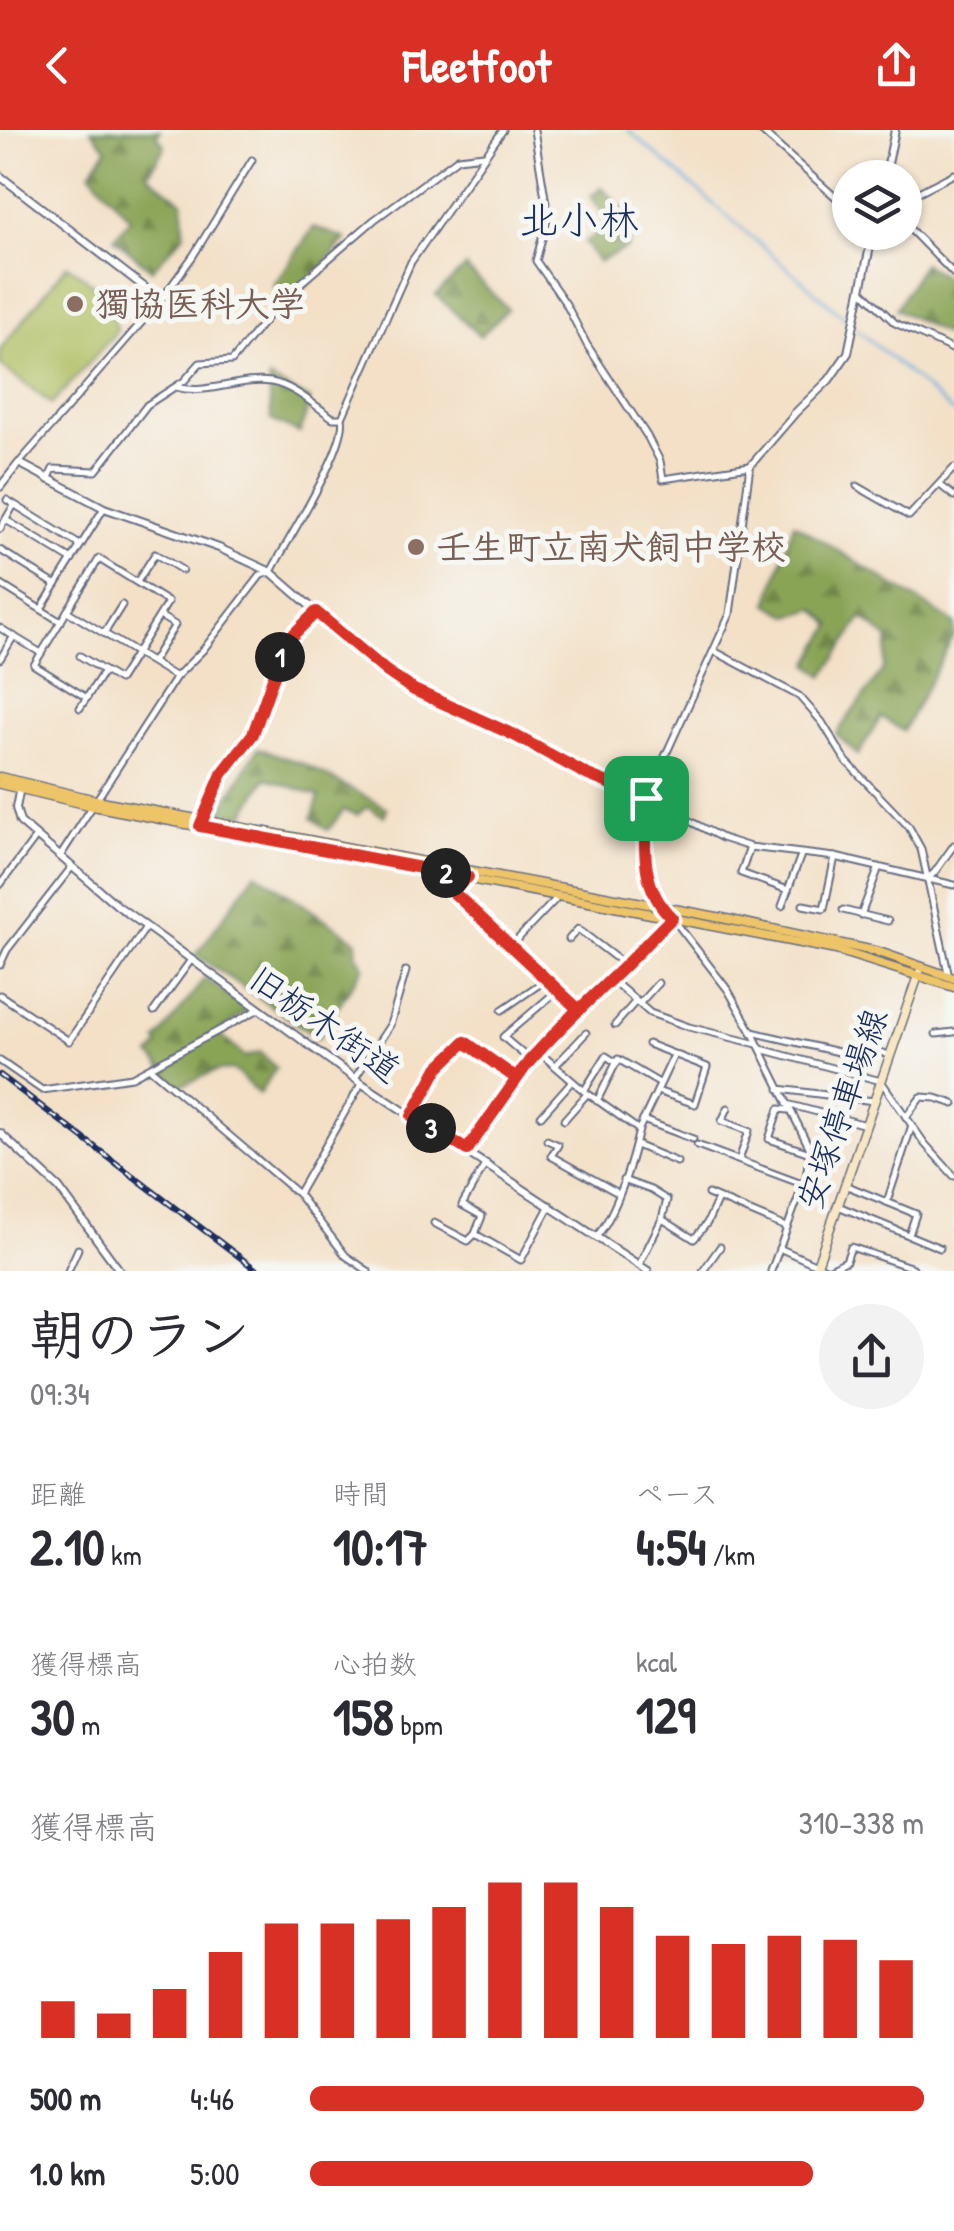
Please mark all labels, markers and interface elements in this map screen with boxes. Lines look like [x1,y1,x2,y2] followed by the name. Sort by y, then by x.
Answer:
[403,35,551,96] text: Fleetfoot
[30,38,85,93] icon: back
[869,38,924,93] icon: share
[832,160,922,250] map controls
[832,160,922,250] button: layers
[519,192,639,246] district label: 北小林
[95,280,305,327] place label: 獨協医科大学
[64,293,86,315] marker: 獨協医科大学
[436,523,786,570] place label: 壬生町立南犬飼中学校
[405,536,427,558] marker: 壬生町立南犬飼中学校
[255,632,305,682] pin: 1
[275,638,285,676] text: 1
[604,756,689,841] pin
[619,771,674,826] icon: arrive
[421,848,471,898] pin: 2
[439,854,453,892] text: 2
[240,954,410,1093] street label: 旧栃木街道
[785,1002,898,1216] street label: 安塚停車場線
[406,1103,456,1153] pin: 3
[425,1109,437,1147] text: 3
[30,1297,250,1371] text: 朝のラン
[819,1304,924,1409] button: share
[30,1372,90,1415] text: 09:34
[30,1475,86,1513] text: 距離
[333,1475,389,1513] text: 時間
[636,1475,718,1513] text: ペース
[30,1513,105,1581] text: 2.10
[333,1513,428,1581] text: 10:17
[636,1513,706,1581] text: 4:54
[105,1536,142,1574] text: km
[706,1536,755,1574] text: /km
[636,1643,677,1681] text: kcal
[30,1645,142,1683] text: 獲得標高
[333,1645,417,1683] text: 心拍数
[636,1681,696,1749] text: 129
[30,1683,75,1751] text: 30
[333,1683,394,1751] text: 158
[75,1706,100,1744] text: m
[394,1706,443,1744] text: bpm
[799,1801,924,1844] text: 310–338 m
[30,1805,158,1848] text: 獲得標高
[30,2077,101,2120] text: 500 m
[190,2077,234,2120] text: 4:46
[30,2152,105,2195] text: 1.0 km
[190,2152,240,2195] text: 5:00

